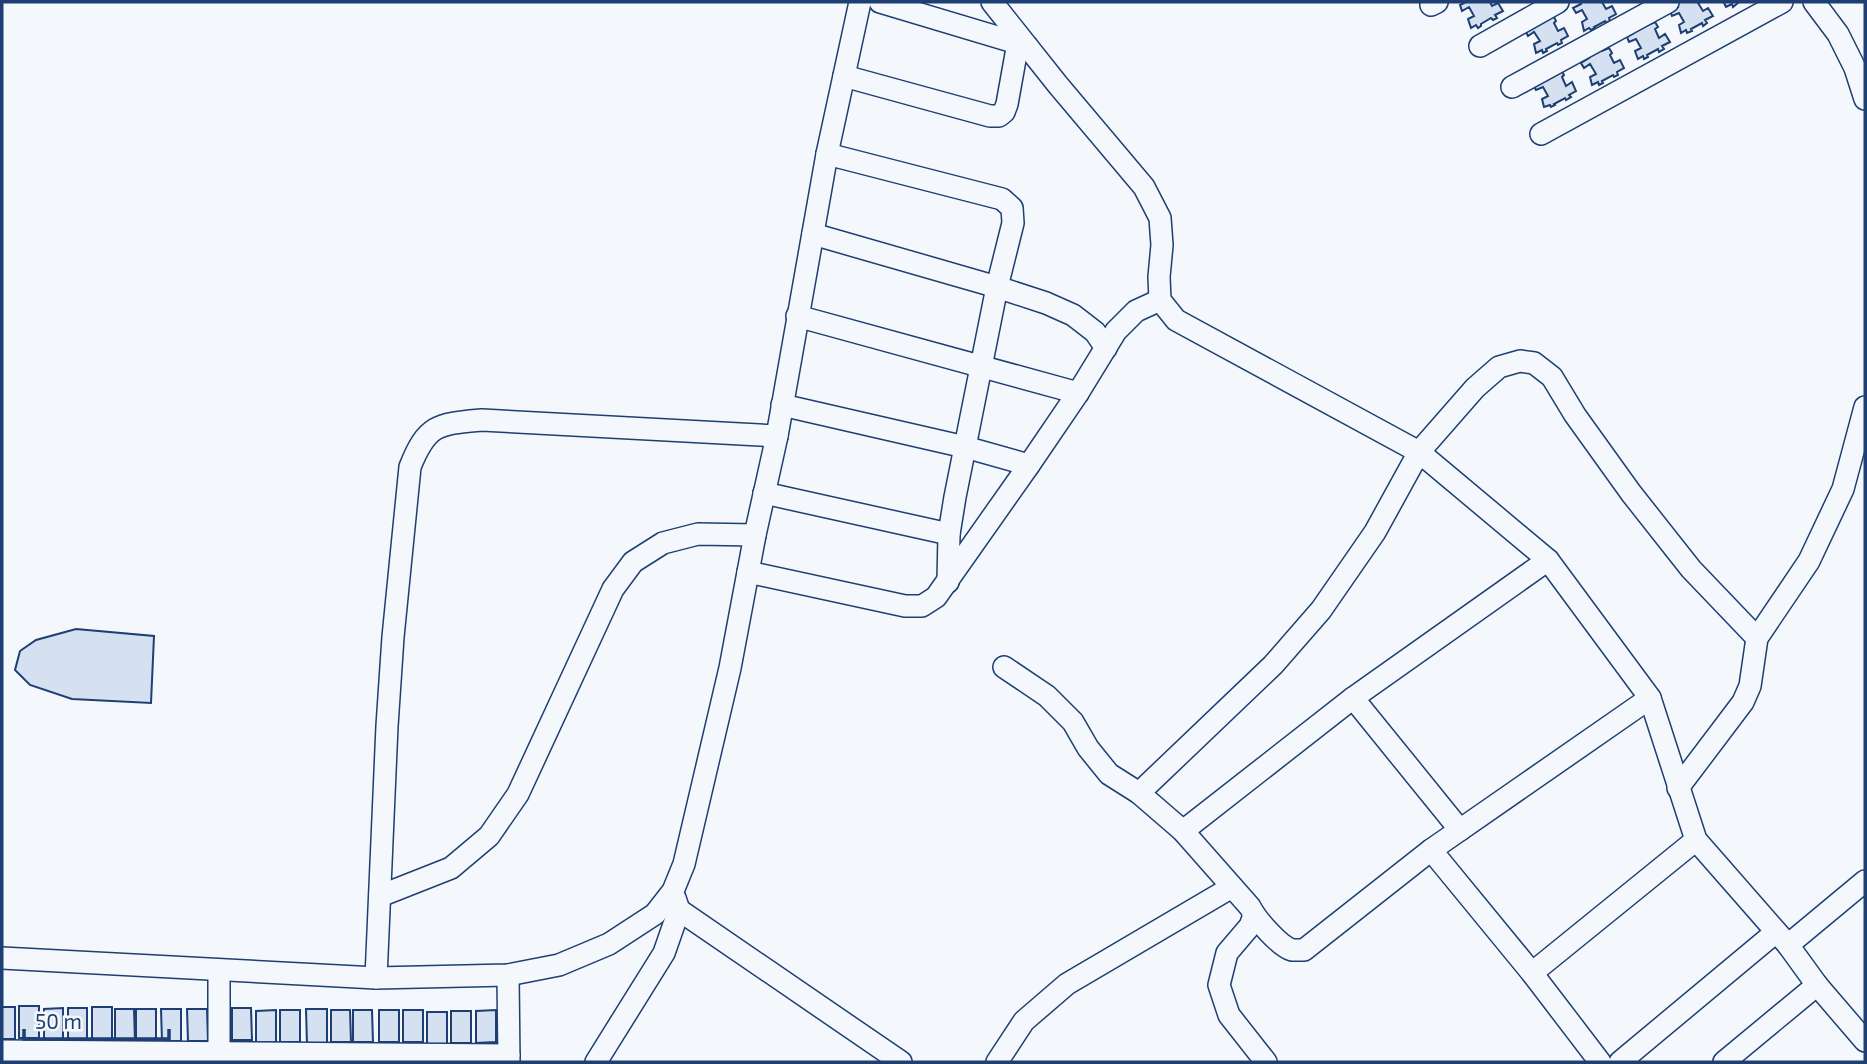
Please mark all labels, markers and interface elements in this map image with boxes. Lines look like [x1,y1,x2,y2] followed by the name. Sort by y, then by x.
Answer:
[24,998,170,1042] scale bar
[35,1008,82,1033] text: 50 m

